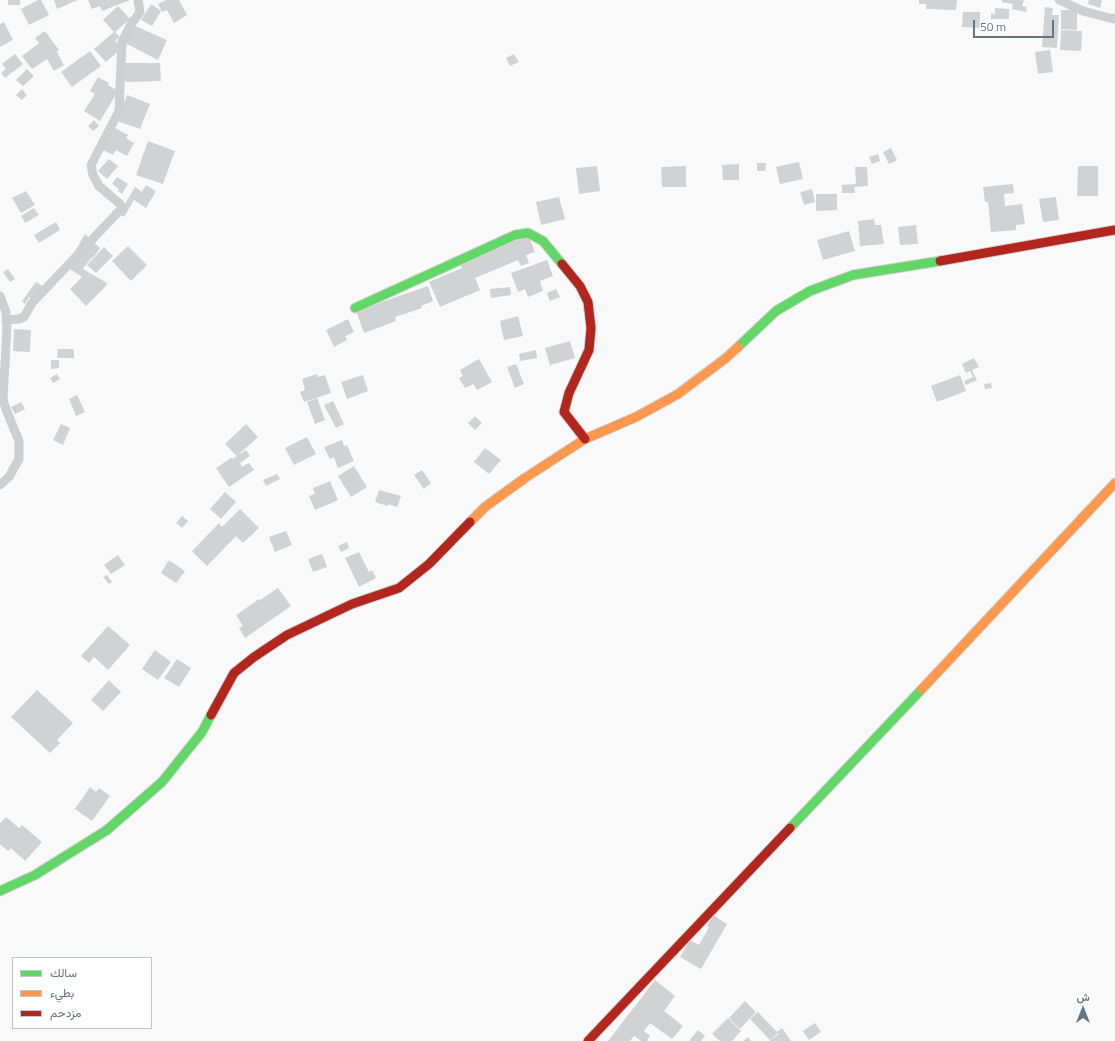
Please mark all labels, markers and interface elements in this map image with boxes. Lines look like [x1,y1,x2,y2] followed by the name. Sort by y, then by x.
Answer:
[975,12,1056,38] scale bar
[980,17,1006,36] text: 50 m
[12,957,152,1029] legend
[50,963,77,982] text: سالك
[50,983,74,1002] text: بطيء
[1063,989,1103,1029] north arrow
[1076,989,1090,1005] text: ش
[50,1003,81,1022] text: مزدحم

